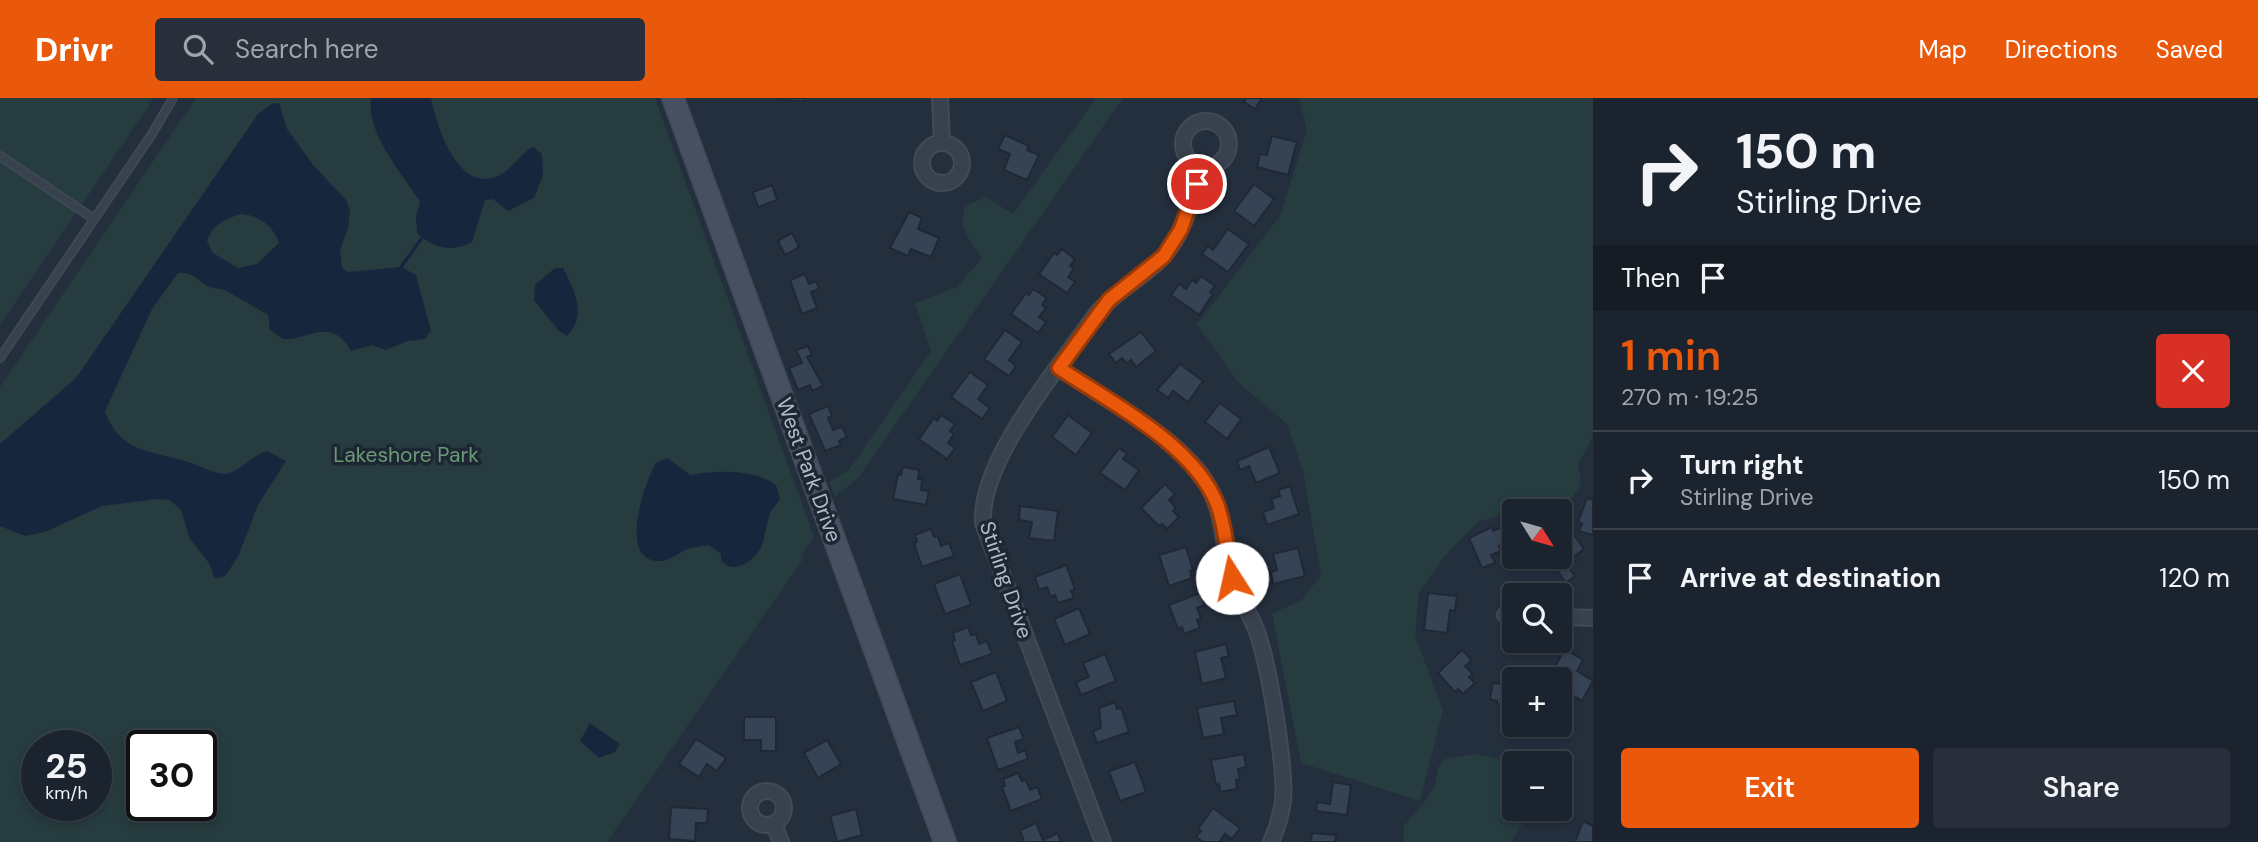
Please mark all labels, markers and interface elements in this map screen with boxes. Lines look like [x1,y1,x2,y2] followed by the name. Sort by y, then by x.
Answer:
[155,18,645,81] search box
[35,28,113,71] text: Drivr
[179,30,217,68] icon: search
[235,32,378,66] text: Search here
[1919,34,1967,65] text: Map
[2005,34,2118,65] text: Directions
[2156,34,2223,65] text: Saved
[1736,119,1876,183] text: 150 m
[1621,126,1712,217] icon: right
[1167,154,1227,214] pin
[1178,165,1216,203] icon: arrive
[1736,181,1922,223] text: Stirling Drive
[1694,259,1732,297] icon: arrive
[1621,261,1680,295] text: Then
[1621,328,1721,383] text: 1 min
[2156,334,2230,408] button: close
[1621,382,1759,412] text: 270 m · 19:25
[770,394,848,546] street label: West Park Drive
[333,441,479,469] park label: Lakeshore Park
[1680,448,1804,482] text: Turn right
[1621,461,1659,499] icon: right
[2158,463,2230,497] text: 150 m
[1680,482,1814,512] text: Stirling Drive
[1502,499,1572,569] north arrow
[1502,499,1572,821] map controls
[973,518,1039,642] street label: Stirling Drive
[1195,541,1269,615] position arrow
[1621,559,1659,597] icon: arrive
[1680,561,1941,595] text: Arrive at destination
[2159,561,2230,595] text: 120 m
[1502,583,1572,653] button: search
[1502,667,1572,737] button: +
[126,730,217,821] speed limit sign: 30
[46,743,87,789] text: 25
[1621,748,1919,828] button: Exit
[1933,748,2230,828] button: Share
[1502,751,1572,821] button: −
[45,781,88,805] text: km/h

